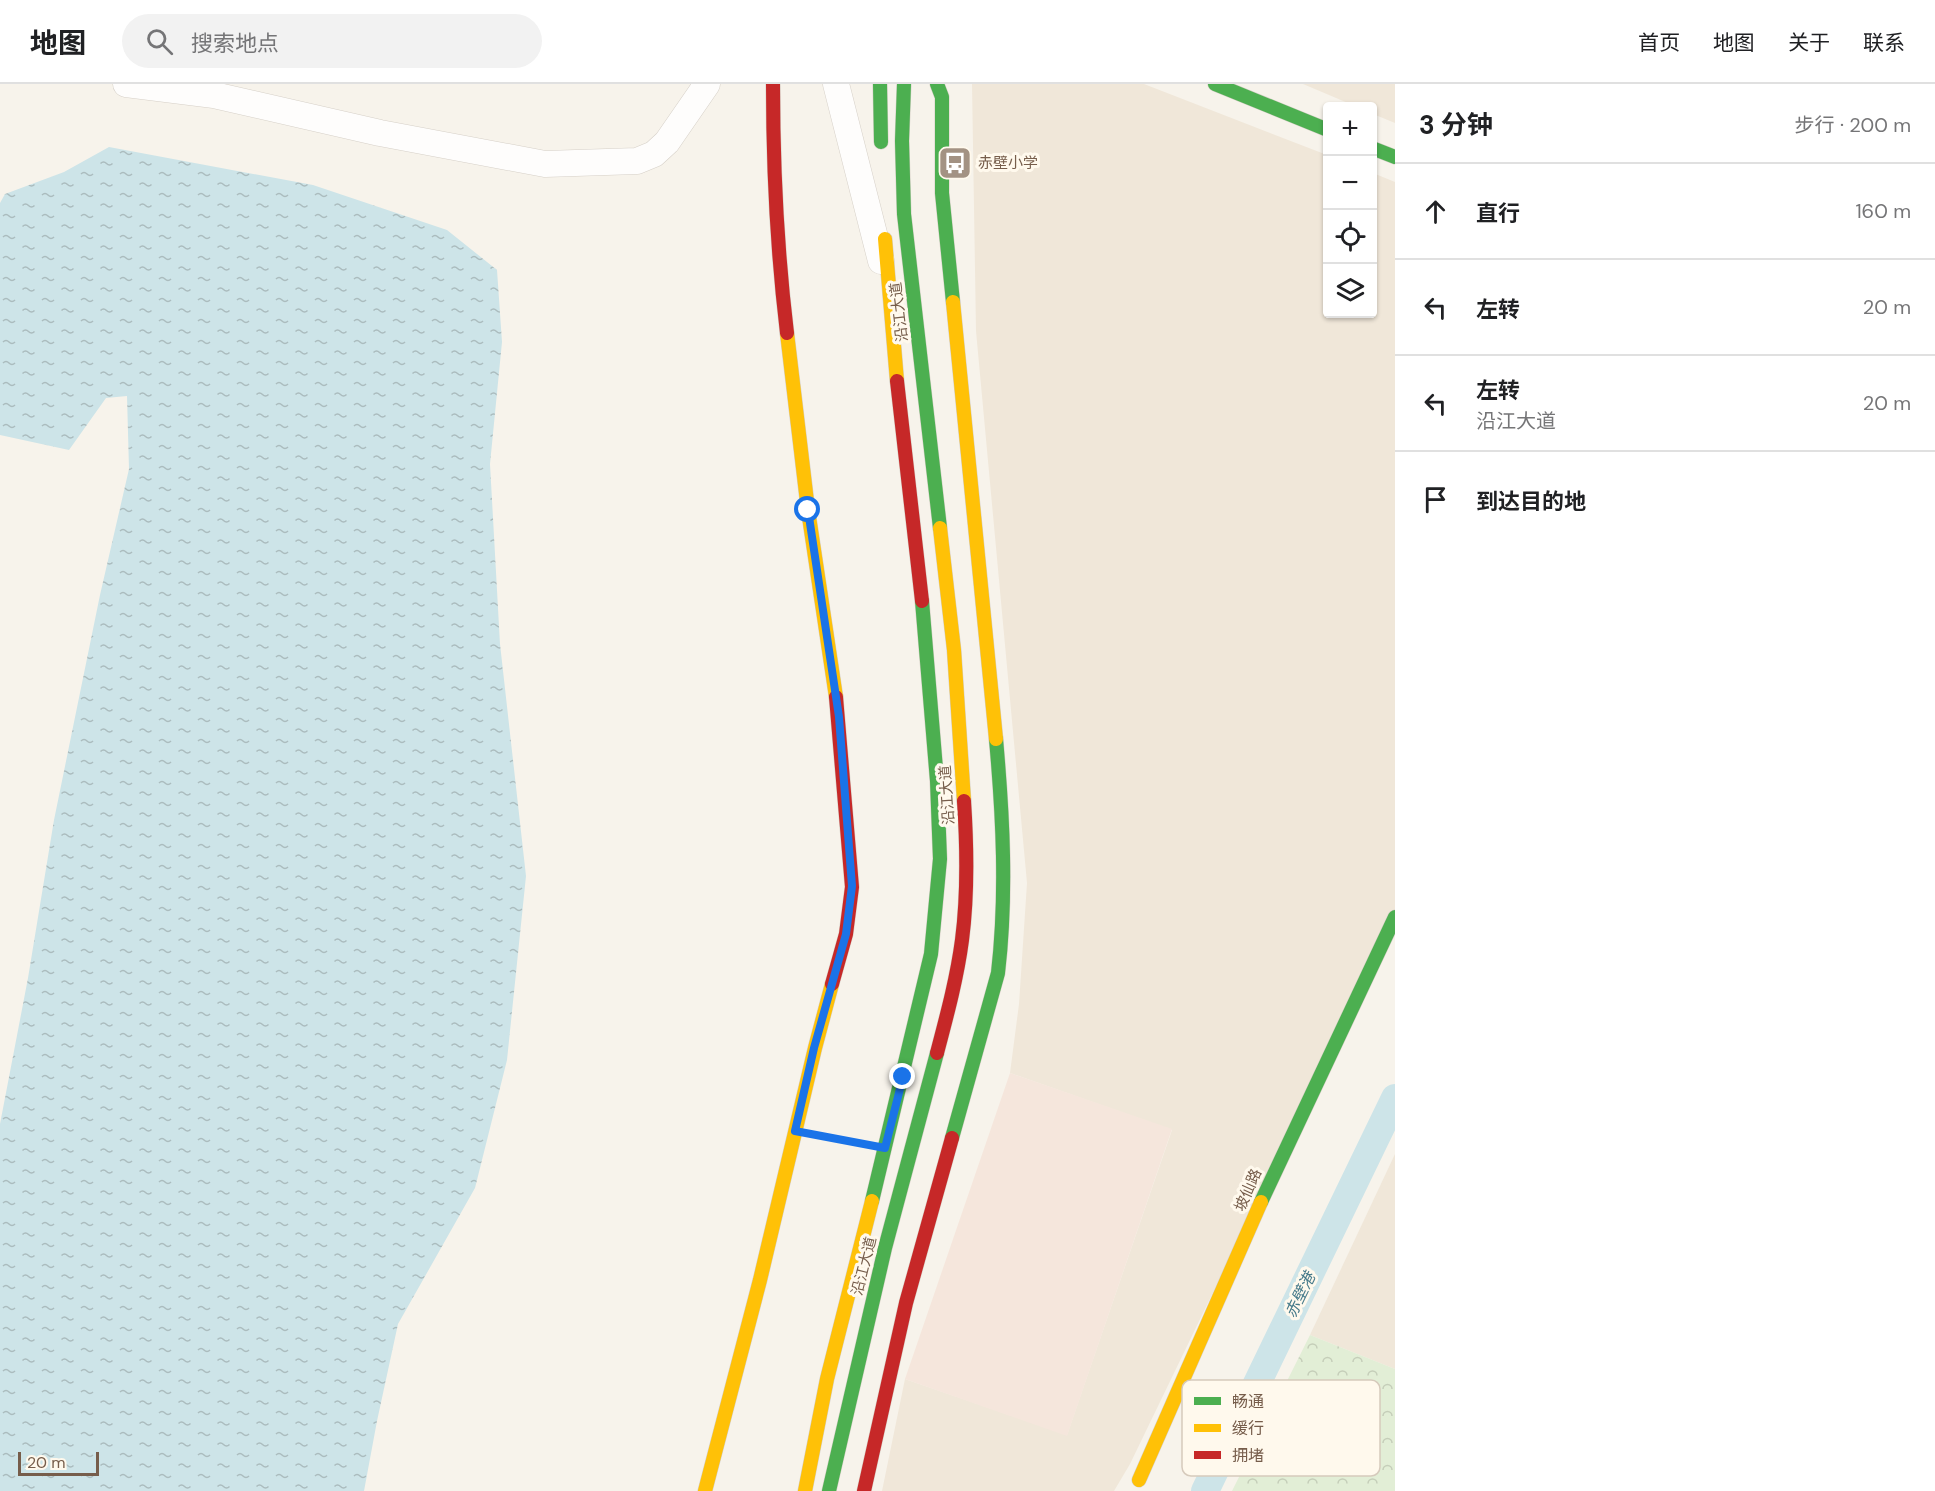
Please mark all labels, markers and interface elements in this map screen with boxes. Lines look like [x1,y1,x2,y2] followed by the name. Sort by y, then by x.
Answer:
[122,14,542,68] search box
[30,25,86,62] text: 地图
[143,25,176,58] icon: search
[191,29,279,58] text: 搜索地点
[1638,29,1680,57] text: 首页
[1713,29,1755,57] text: 地图
[1788,29,1830,57] text: 关于
[1863,29,1905,57] text: 联系
[1323,102,1377,318] map controls
[1323,102,1377,156] button: +
[1419,108,1493,142] text: 3 分钟
[1795,112,1911,138] text: 步行 · 200 m
[937,145,973,181] bus stop icon: 赤壁小学
[978,153,1038,173] place label: 赤壁小学
[1323,156,1377,210] button: −
[1419,195,1452,228] icon: ahead
[1855,198,1911,224] text: 160 m
[1476,199,1520,228] text: 直行
[1323,210,1377,264] button: locate
[1323,264,1377,318] button: layers
[885,281,913,343] street label: 沿江大道
[1419,291,1452,324] icon: left
[1863,294,1911,320] text: 20 m
[1476,295,1520,324] text: 左转
[1476,376,1520,405] text: 左转
[1419,387,1452,420] icon: left
[1863,390,1911,416] text: 20 m
[1476,408,1556,434] text: 沿江大道
[1419,483,1452,516] icon: arrive
[1476,487,1586,516] text: 到达目的地
[794,496,820,522] route start
[935,764,959,826] street label: 沿江大道
[889,1063,915,1089] route end
[1230,1165,1266,1215] street label: 坡仙路
[847,1234,881,1298] street label: 沿江大道
[1280,1267,1321,1321] water label: 赤壁港
[1182,1380,1380,1476] legend
[1232,1391,1264,1412] text: 畅通
[1232,1418,1264,1439] text: 缓行
[1232,1445,1264,1466] text: 拥堵
[18,1449,99,1476] scale bar
[27,1452,66,1473] text: 20 m

